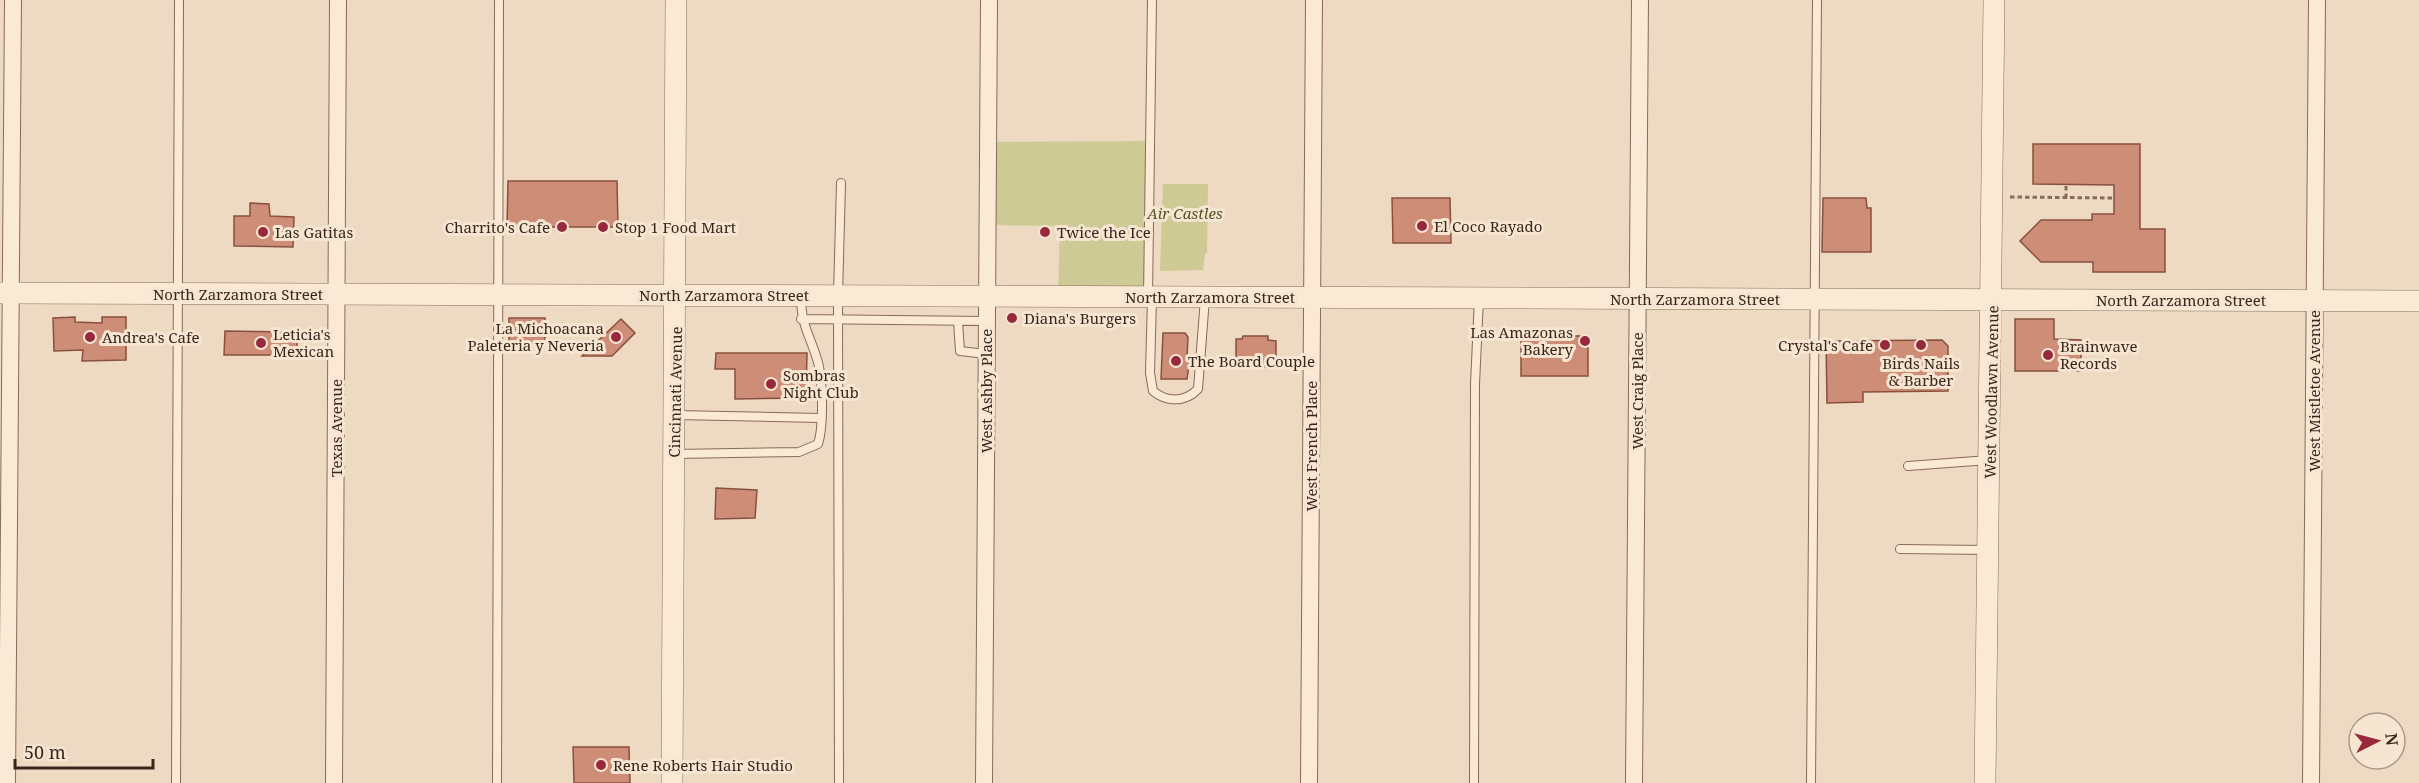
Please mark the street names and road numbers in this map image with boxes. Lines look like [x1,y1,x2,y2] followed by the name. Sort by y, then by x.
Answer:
[153,284,323,304] street label: North Zarzamora Street
[639,285,809,305] street label: North Zarzamora Street
[1125,287,1295,307] street label: North Zarzamora Street
[1610,289,1780,309] street label: North Zarzamora Street
[2096,290,2266,310] street label: North Zarzamora Street
[1979,305,2003,479] street label: West Woodlawn Avenue
[2304,310,2324,472] street label: West Mistletoe Avenue
[664,326,686,458] street label: Cincinnati Avenue
[976,329,996,453] street label: West Ashby Place
[1627,332,1647,450] street label: West Craig Place
[326,379,346,477] street label: Texas Avenue
[1301,381,1321,511] street label: West French Place

